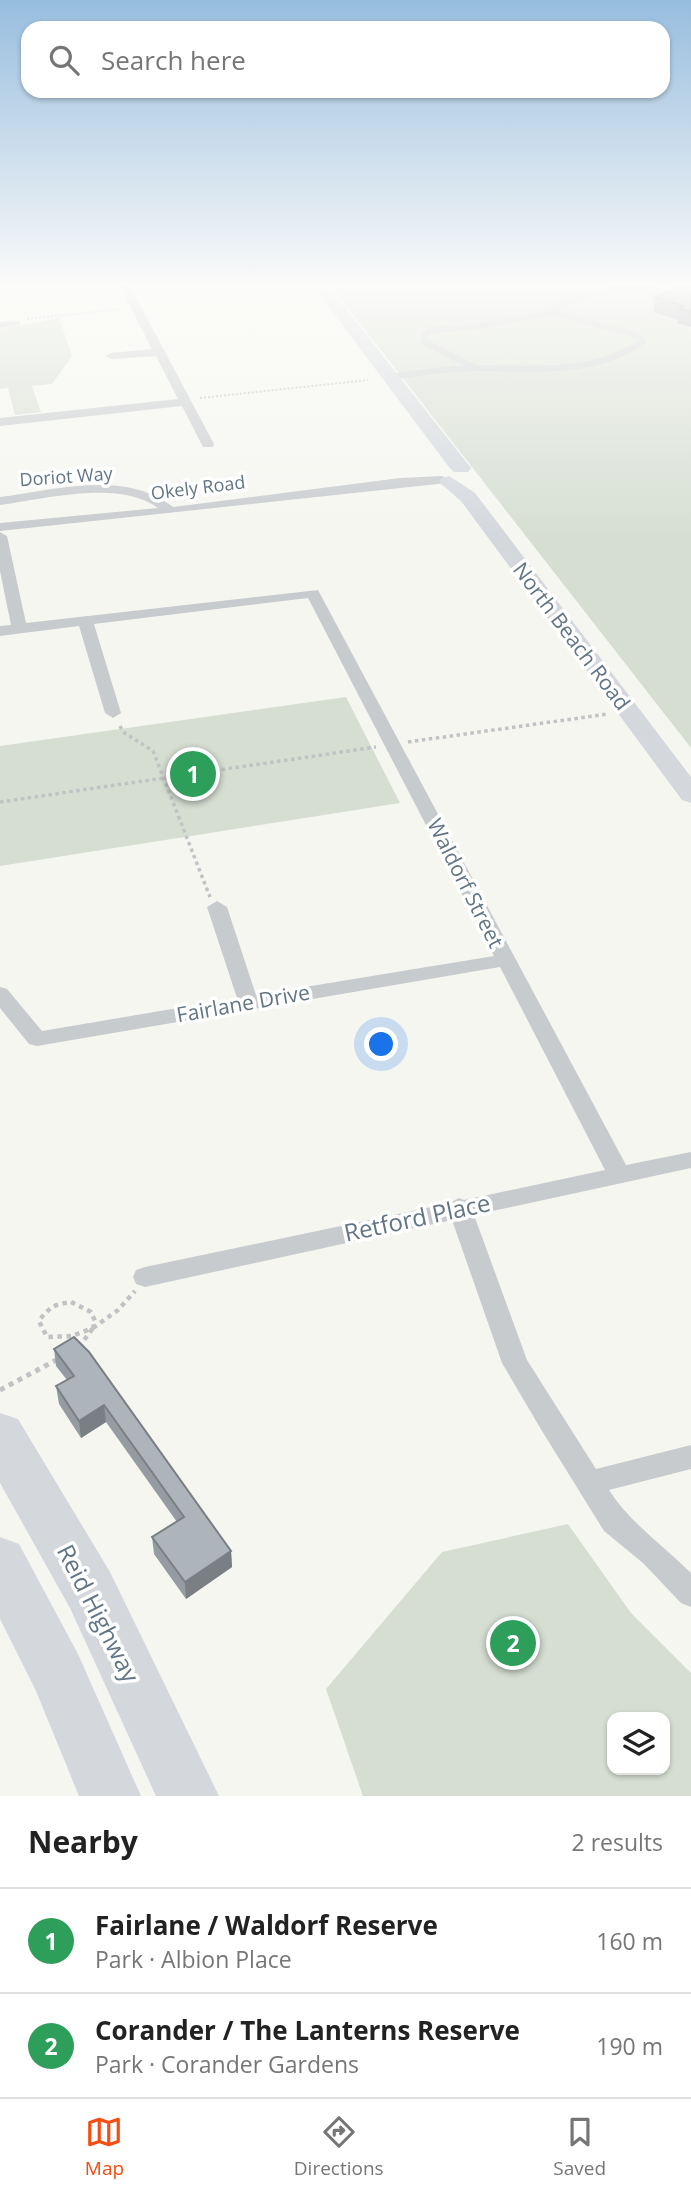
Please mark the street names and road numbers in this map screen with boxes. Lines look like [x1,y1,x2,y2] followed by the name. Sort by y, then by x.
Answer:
[19,461,114,491] street label: Doriot Way
[150,469,246,505] street label: Okely Road
[507,556,637,716] street label: North Beach Road
[421,814,511,952] street label: Waldorf Street
[174,978,312,1028] street label: Fairlane Drive
[341,1185,493,1249] street label: Retford Place
[50,1538,148,1689] street label: Reid Highway

